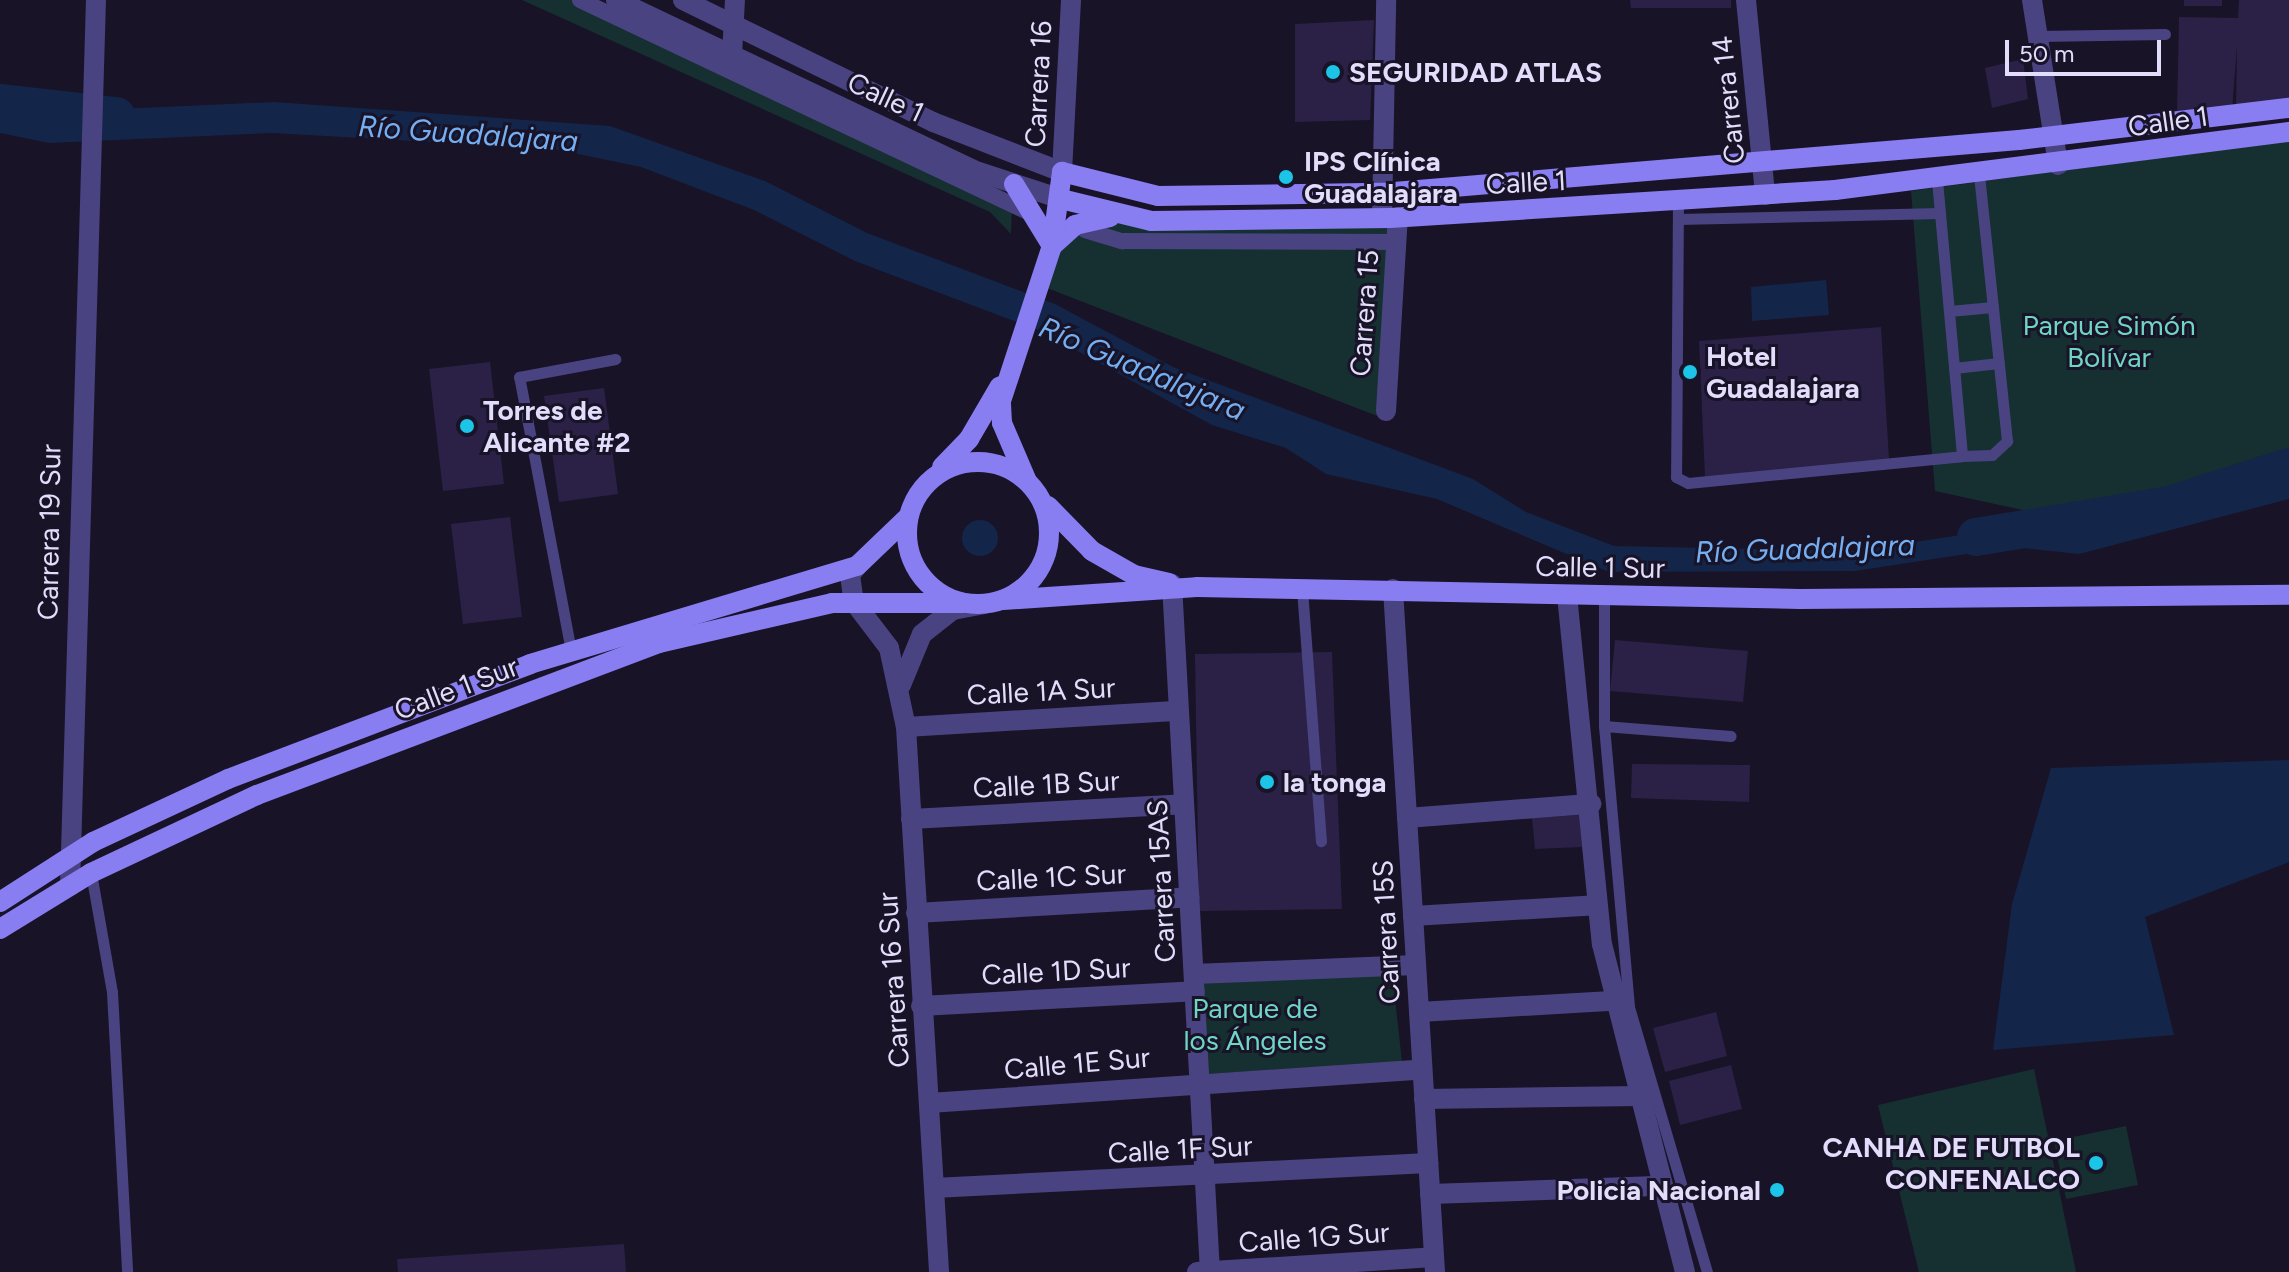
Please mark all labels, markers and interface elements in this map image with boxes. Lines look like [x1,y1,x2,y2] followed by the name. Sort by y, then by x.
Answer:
[1018,20,1058,148] street label: Carrera 16
[2009,24,2165,74] scale bar
[1705,34,1751,166] street label: Carrera 14
[2019,39,2075,68] text: 50 m
[1349,55,1602,89] place label: SEGURIDAD ATLAS
[1324,63,1342,81] marker: SEGURIDAD ATLAS
[842,65,930,129] street label: Calle 1
[2126,99,2210,143] street label: Calle 1
[357,108,579,160] water label: Río Guadalajara
[1304,144,1458,210] place label: IPS Clínica Guadalajara
[1485,163,1567,201] street label: Calle 1
[1275,166,1297,188] marker: IPS Clínica Guadalajara
[1343,248,1385,378] street label: Carrera 15
[2022,308,2196,374] park label: Parque Simón Bolívar
[1034,309,1250,429] water label: Río Guadalajara
[1706,339,1860,405] place label: Hotel Guadalajara
[1681,363,1699,381] marker: Hotel Guadalajara
[483,393,630,459] place label: Torres de Alicante #2
[458,417,476,435] marker: Torres de Alicante #2
[31,444,67,620] street label: Carrera 19 Sur
[1694,527,1916,571] water label: Río Guadalajara
[1535,549,1665,585] street label: Calle 1 Sur
[389,649,523,727] street label: Calle 1 Sur
[966,670,1116,712] street label: Calle 1A Sur
[972,763,1120,805] street label: Calle 1B Sur
[1283,765,1386,799] place label: la tonga
[1258,773,1276,791] marker: la tonga
[1140,799,1182,963] street label: Carrera 15AS
[975,856,1127,898] street label: Calle 1C Sur
[1365,859,1407,1005] street label: Carrera 15S
[870,891,916,1069] street label: Carrera 16 Sur
[981,950,1131,992] street label: Calle 1D Sur
[1183,991,1327,1057] park label: Parque de los Ángeles
[1003,1040,1151,1086] street label: Calle 1E Sur
[1107,1128,1253,1170] street label: Calle 1F Sur
[1822,1130,2080,1196] place label: CANHA DE FUTBOL CONFENALCO
[2087,1154,2105,1172] marker: CANHA DE FUTBOL CONFENALCO
[1557,1173,1761,1207] place label: Policia Nacional
[1768,1181,1786,1199] marker: Policia Nacional
[1237,1215,1391,1259] street label: Calle 1G Sur

